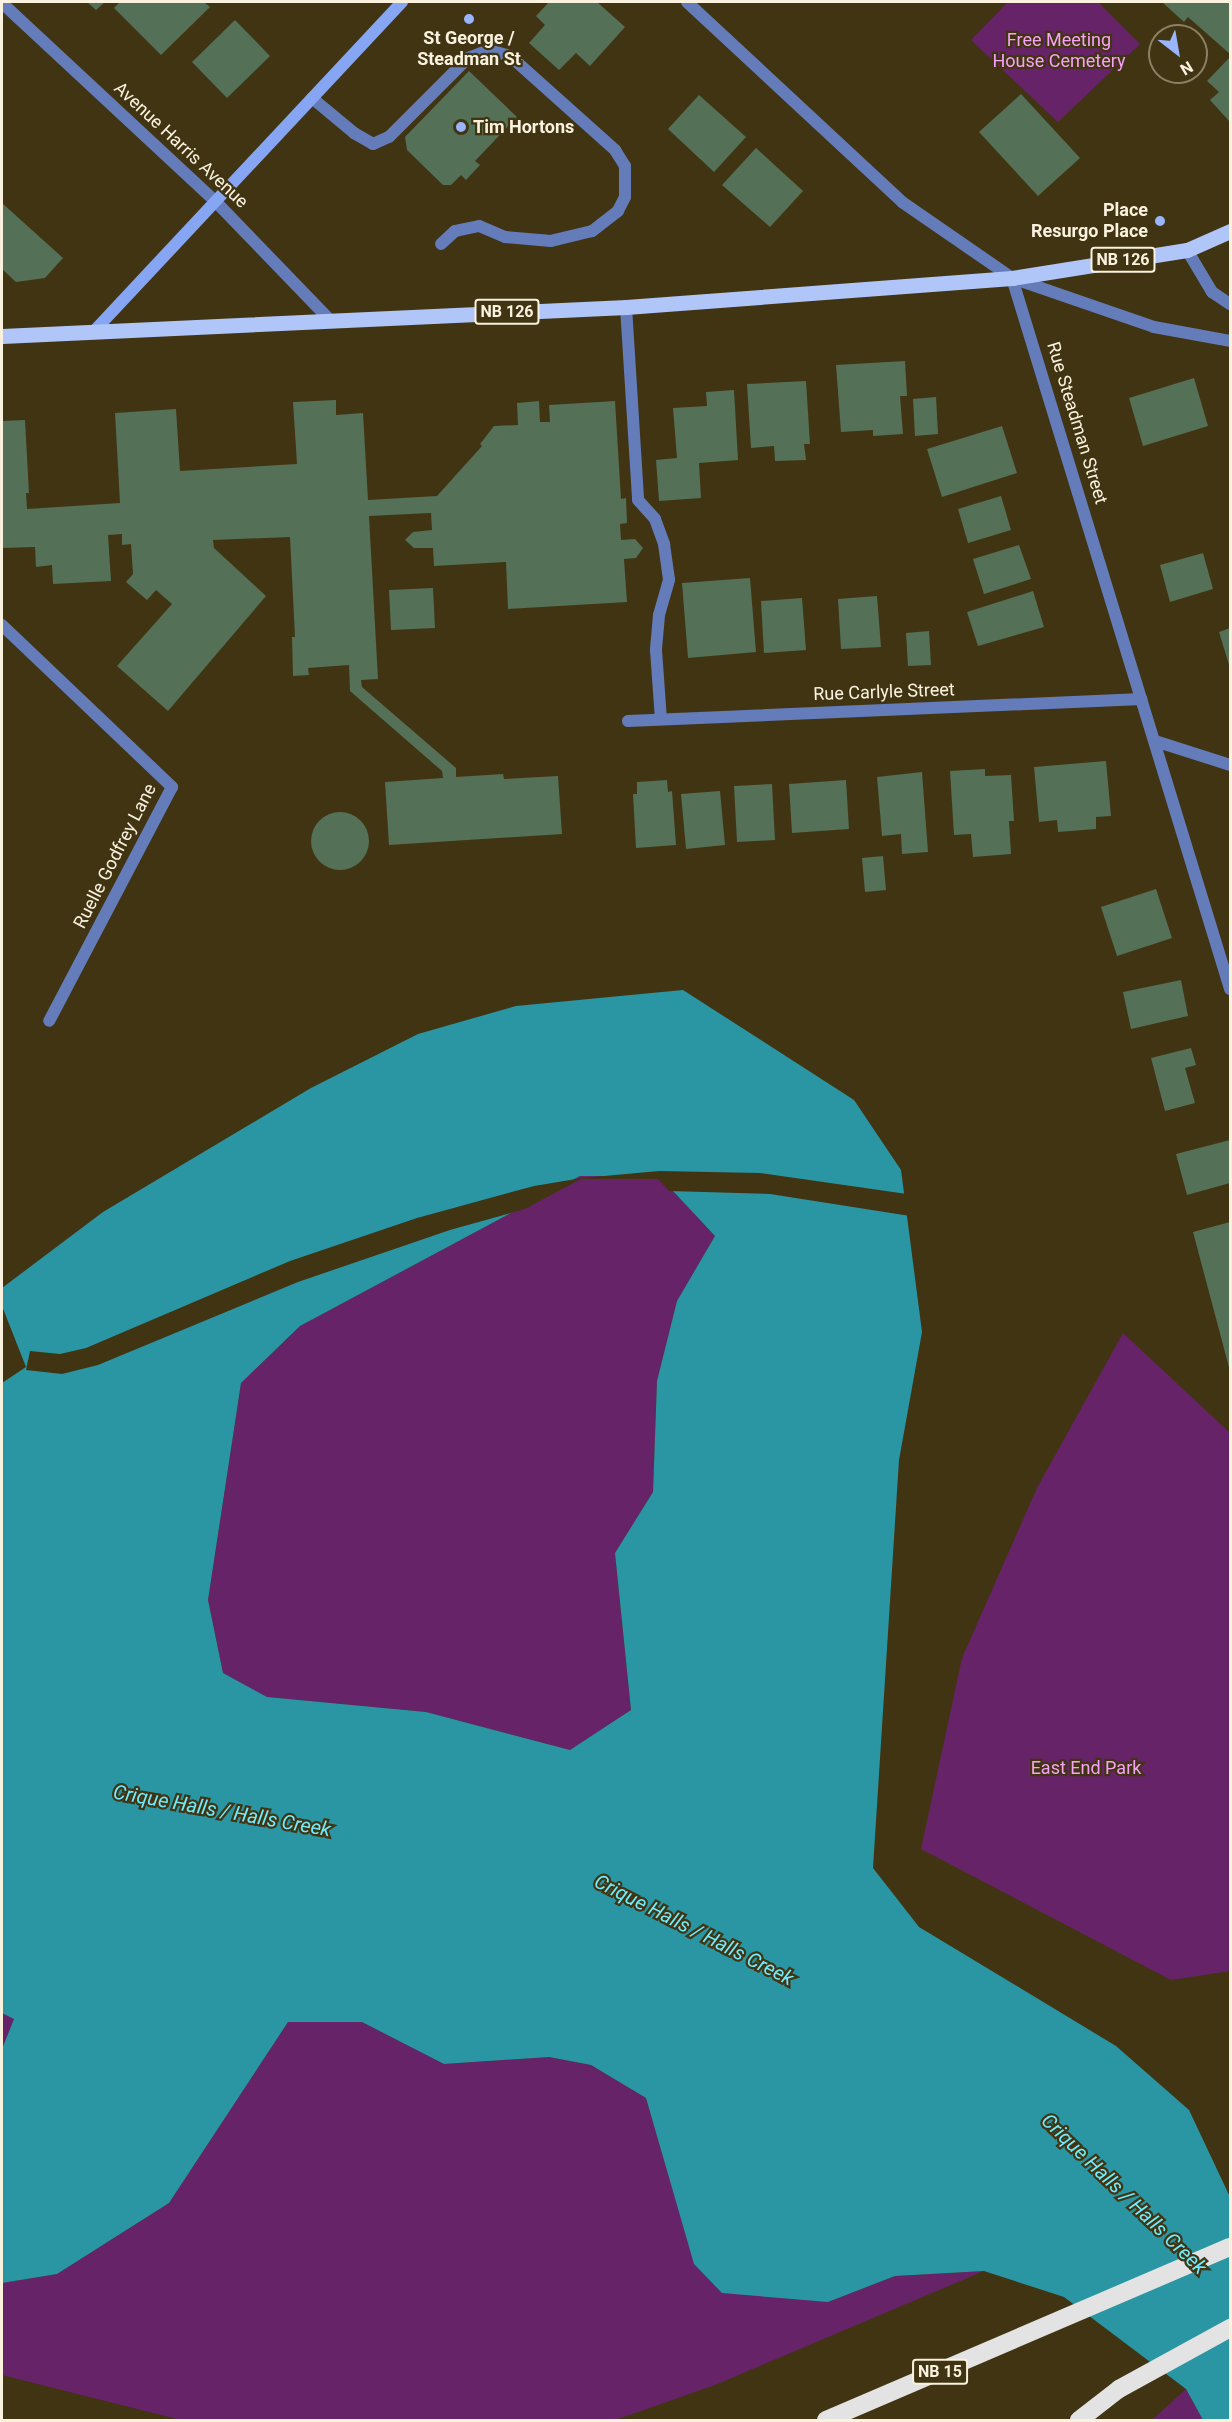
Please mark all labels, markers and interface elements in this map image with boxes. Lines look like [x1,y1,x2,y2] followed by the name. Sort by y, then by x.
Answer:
[462,12,476,26] marker: St George / Steadman St
[1148,24,1208,84] north arrow
[417,28,521,70] place label: St George / Steadman St
[992,30,1126,72] park label: Free Meeting House Cemetery
[1177,57,1196,79] text: N
[110,77,252,213] street label: Avenue Harris Avenue
[473,116,574,138] place label: Tim Hortons
[454,120,468,134] marker: Tim Hortons
[1031,200,1148,242] place label: Place Resurgo Place
[1153,214,1167,228] marker: Place Resurgo Place
[1090,247,1156,273] road number: NB 126
[474,299,540,325] road number: NB 126
[1042,339,1112,507] street label: Rue Steadman Street
[813,679,955,705] street label: Rue Carlyle Street
[69,780,161,932] street label: Ruelle Godfrey Lane
[1031,1757,1141,1779] park label: East End Park
[111,1780,333,1842] water label: Crique Halls / Halls Creek
[590,1869,798,1991] water label: Crique Halls / Halls Creek
[1036,2109,1212,2279] water label: Crique Halls / Halls Creek
[912,2359,968,2385] road number: NB 15

